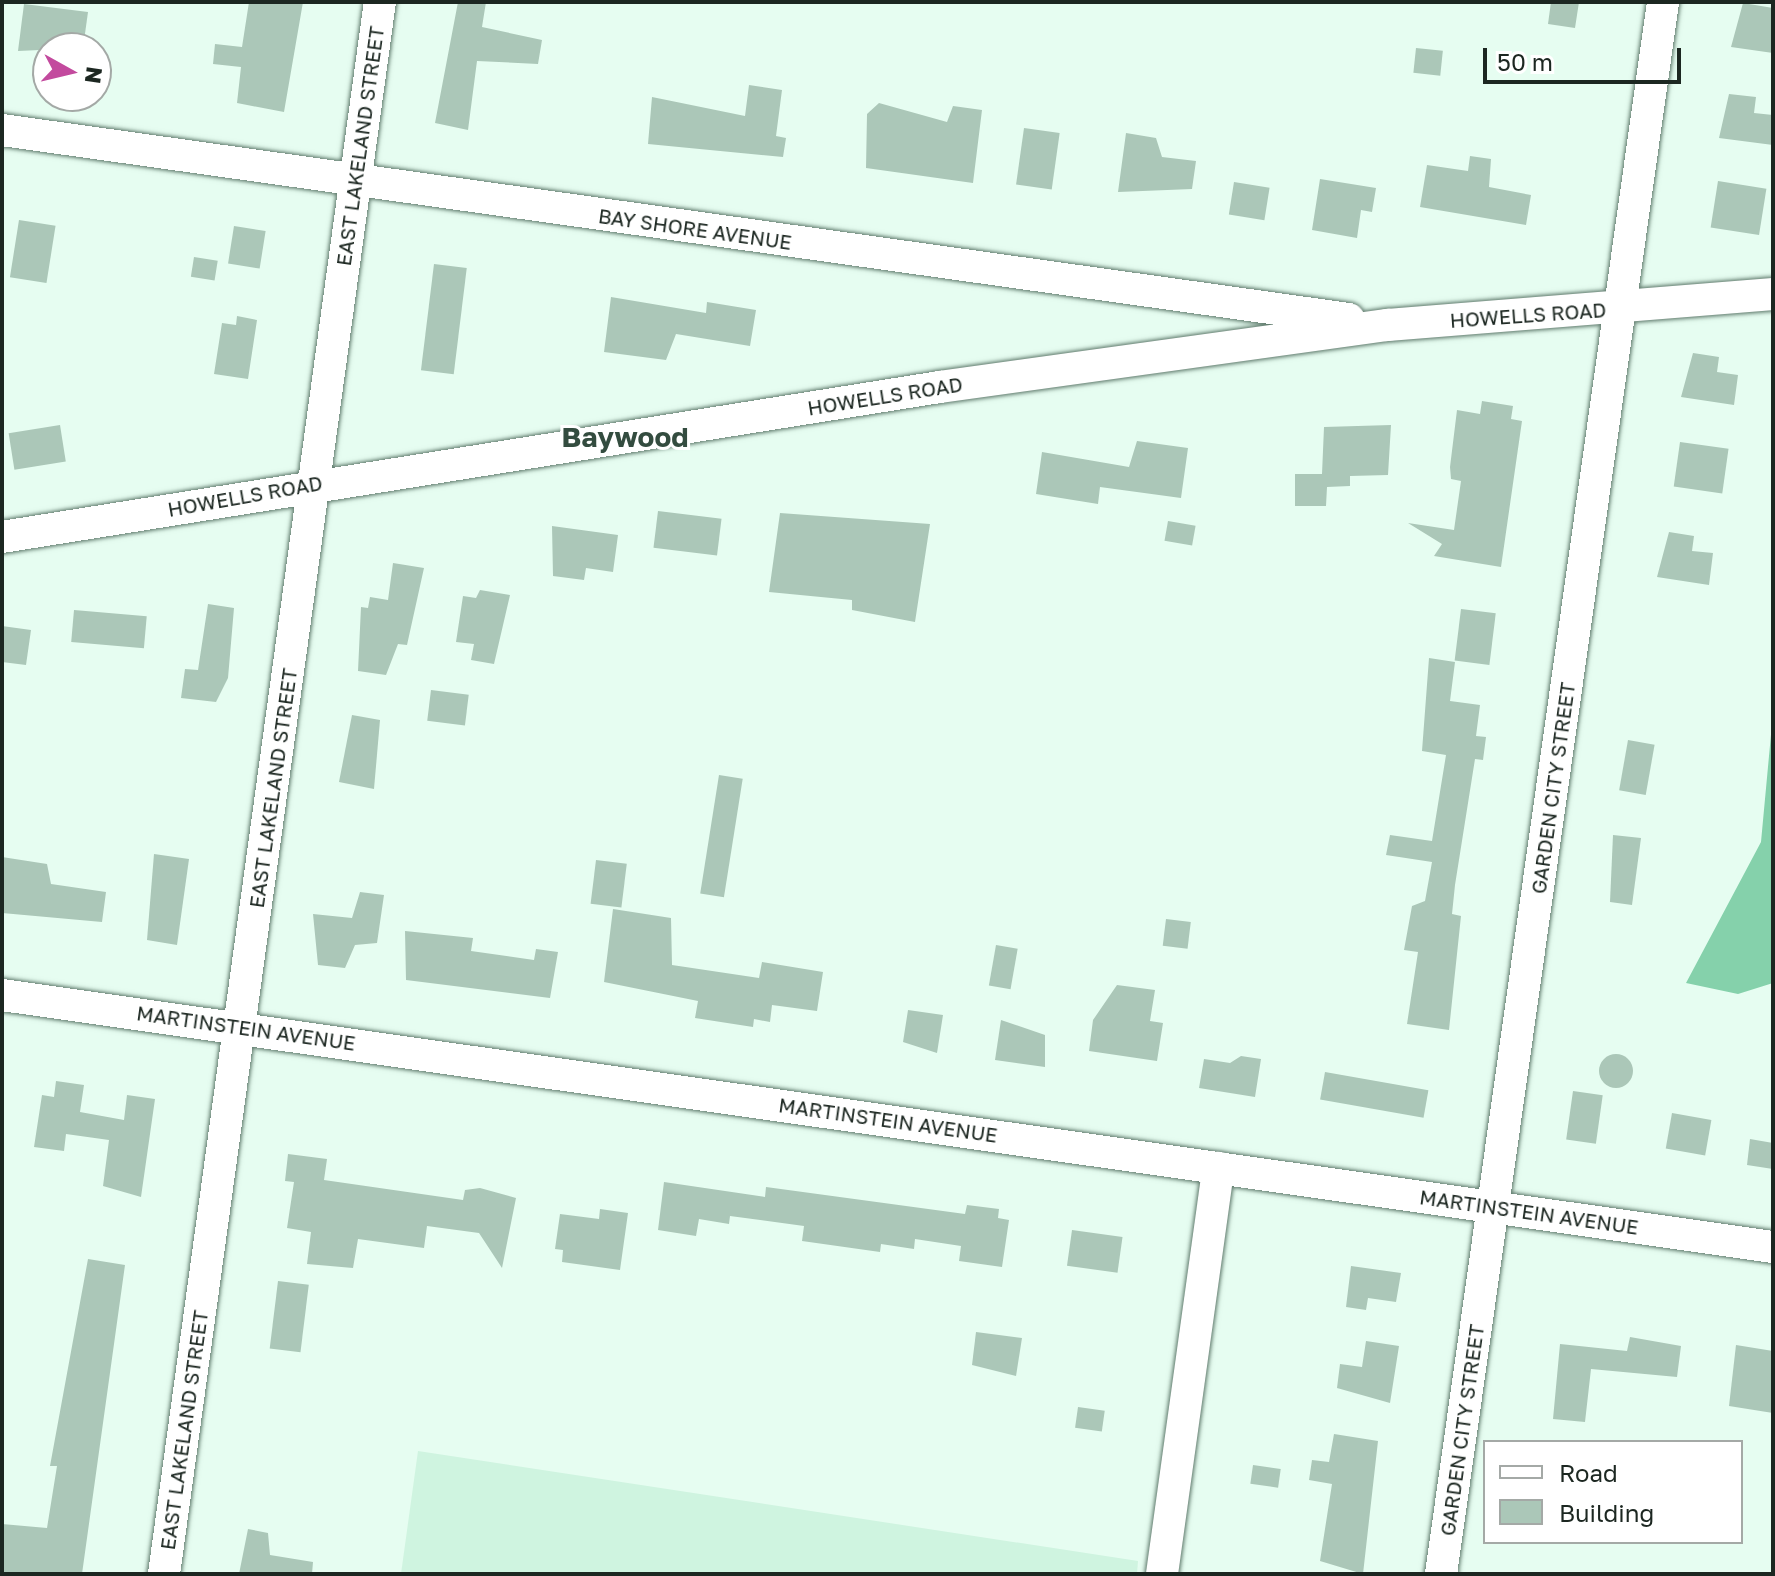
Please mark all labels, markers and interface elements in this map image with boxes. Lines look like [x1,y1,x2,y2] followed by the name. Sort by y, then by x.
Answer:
[331,25,389,267] street label: EAST LAKELAND STREET
[32,32,112,112] north arrow
[1487,32,1685,82] scale bar
[1497,47,1553,76] text: 50 m
[80,65,109,85] text: N
[597,204,793,254] street label: BAY SHORE AVENUE
[1449,298,1607,332] street label: HOWELLS ROAD
[806,372,964,420] street label: HOWELLS ROAD
[562,420,688,454] district label: Baywood
[166,471,324,521] street label: HOWELLS ROAD
[244,667,302,909] street label: EAST LAKELAND STREET
[1526,681,1580,895] street label: GARDEN CITY STREET
[135,1001,357,1055] street label: MARTINSTEIN AVENUE
[777,1093,999,1147] street label: MARTINSTEIN AVENUE
[1418,1185,1640,1239] street label: MARTINSTEIN AVENUE
[155,1309,213,1551] street label: EAST LAKELAND STREET
[1435,1323,1489,1537] street label: GARDEN CITY STREET
[1483,1440,1743,1544] legend
[1559,1458,1618,1487] text: Road
[1559,1498,1654,1527] text: Building

